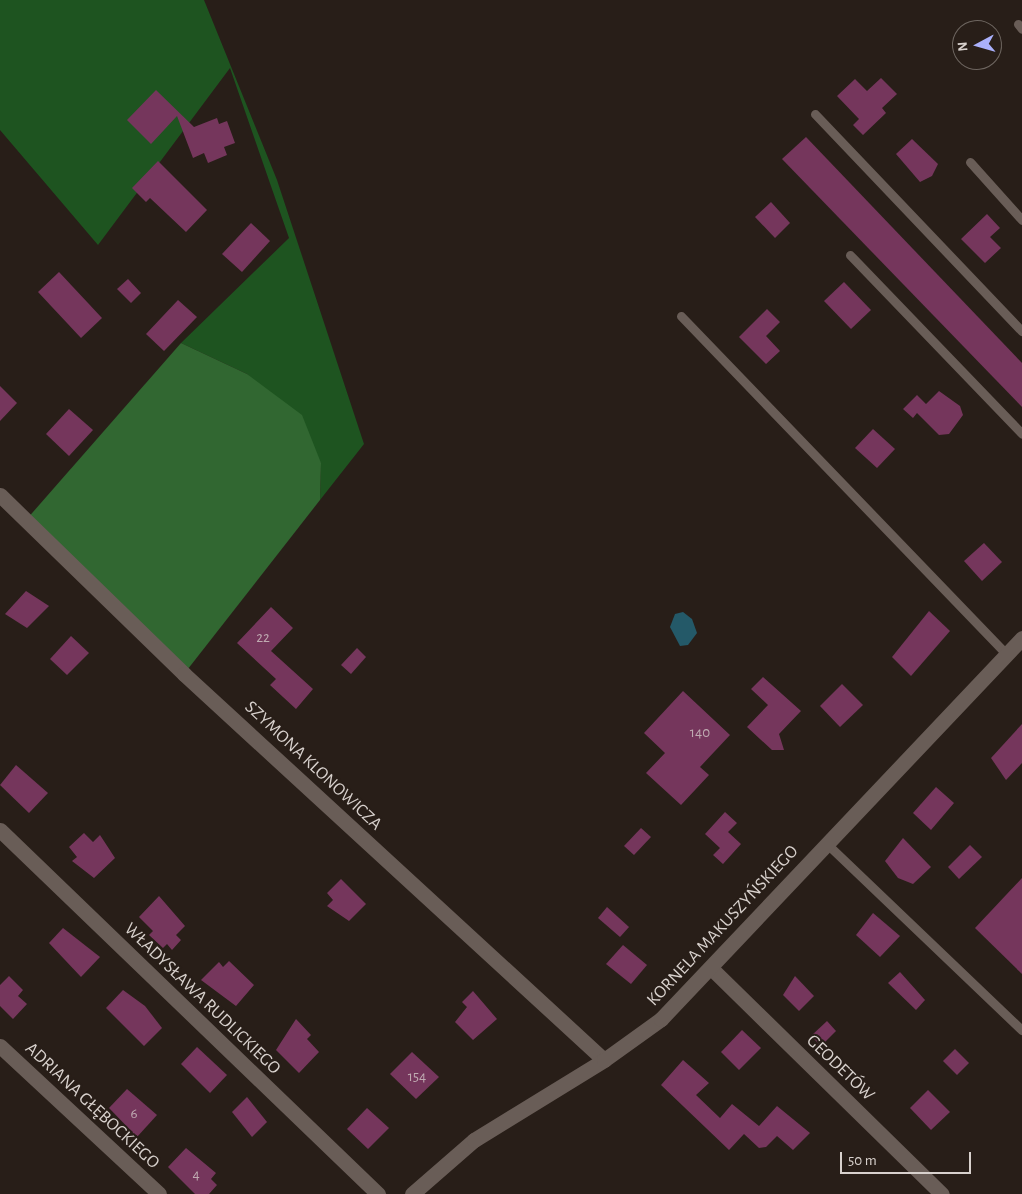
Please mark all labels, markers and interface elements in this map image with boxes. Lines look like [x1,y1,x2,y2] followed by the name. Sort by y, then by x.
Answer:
[952,20,1002,70] north arrow
[956,41,971,52] text: N
[256,629,270,647] house number: 22
[240,697,386,835] street label: SZYMONA KLONOWICZA
[690,724,710,742] house number: 140
[643,841,803,1011] street label: KORNELA MAKUSZYŃSKIEGO
[119,919,285,1079] street label: WŁADYSŁAWA RUDLICKIEGO
[801,1030,879,1106] street label: GEODETÓW
[20,1038,164,1174] street label: ADRIANA GŁĘBOCKIEGO
[408,1068,426,1086] house number: 154
[130,1105,138,1123] house number: 6
[842,1142,973,1174] scale bar
[848,1153,877,1168] text: 50 m
[192,1166,200,1184] house number: 4

